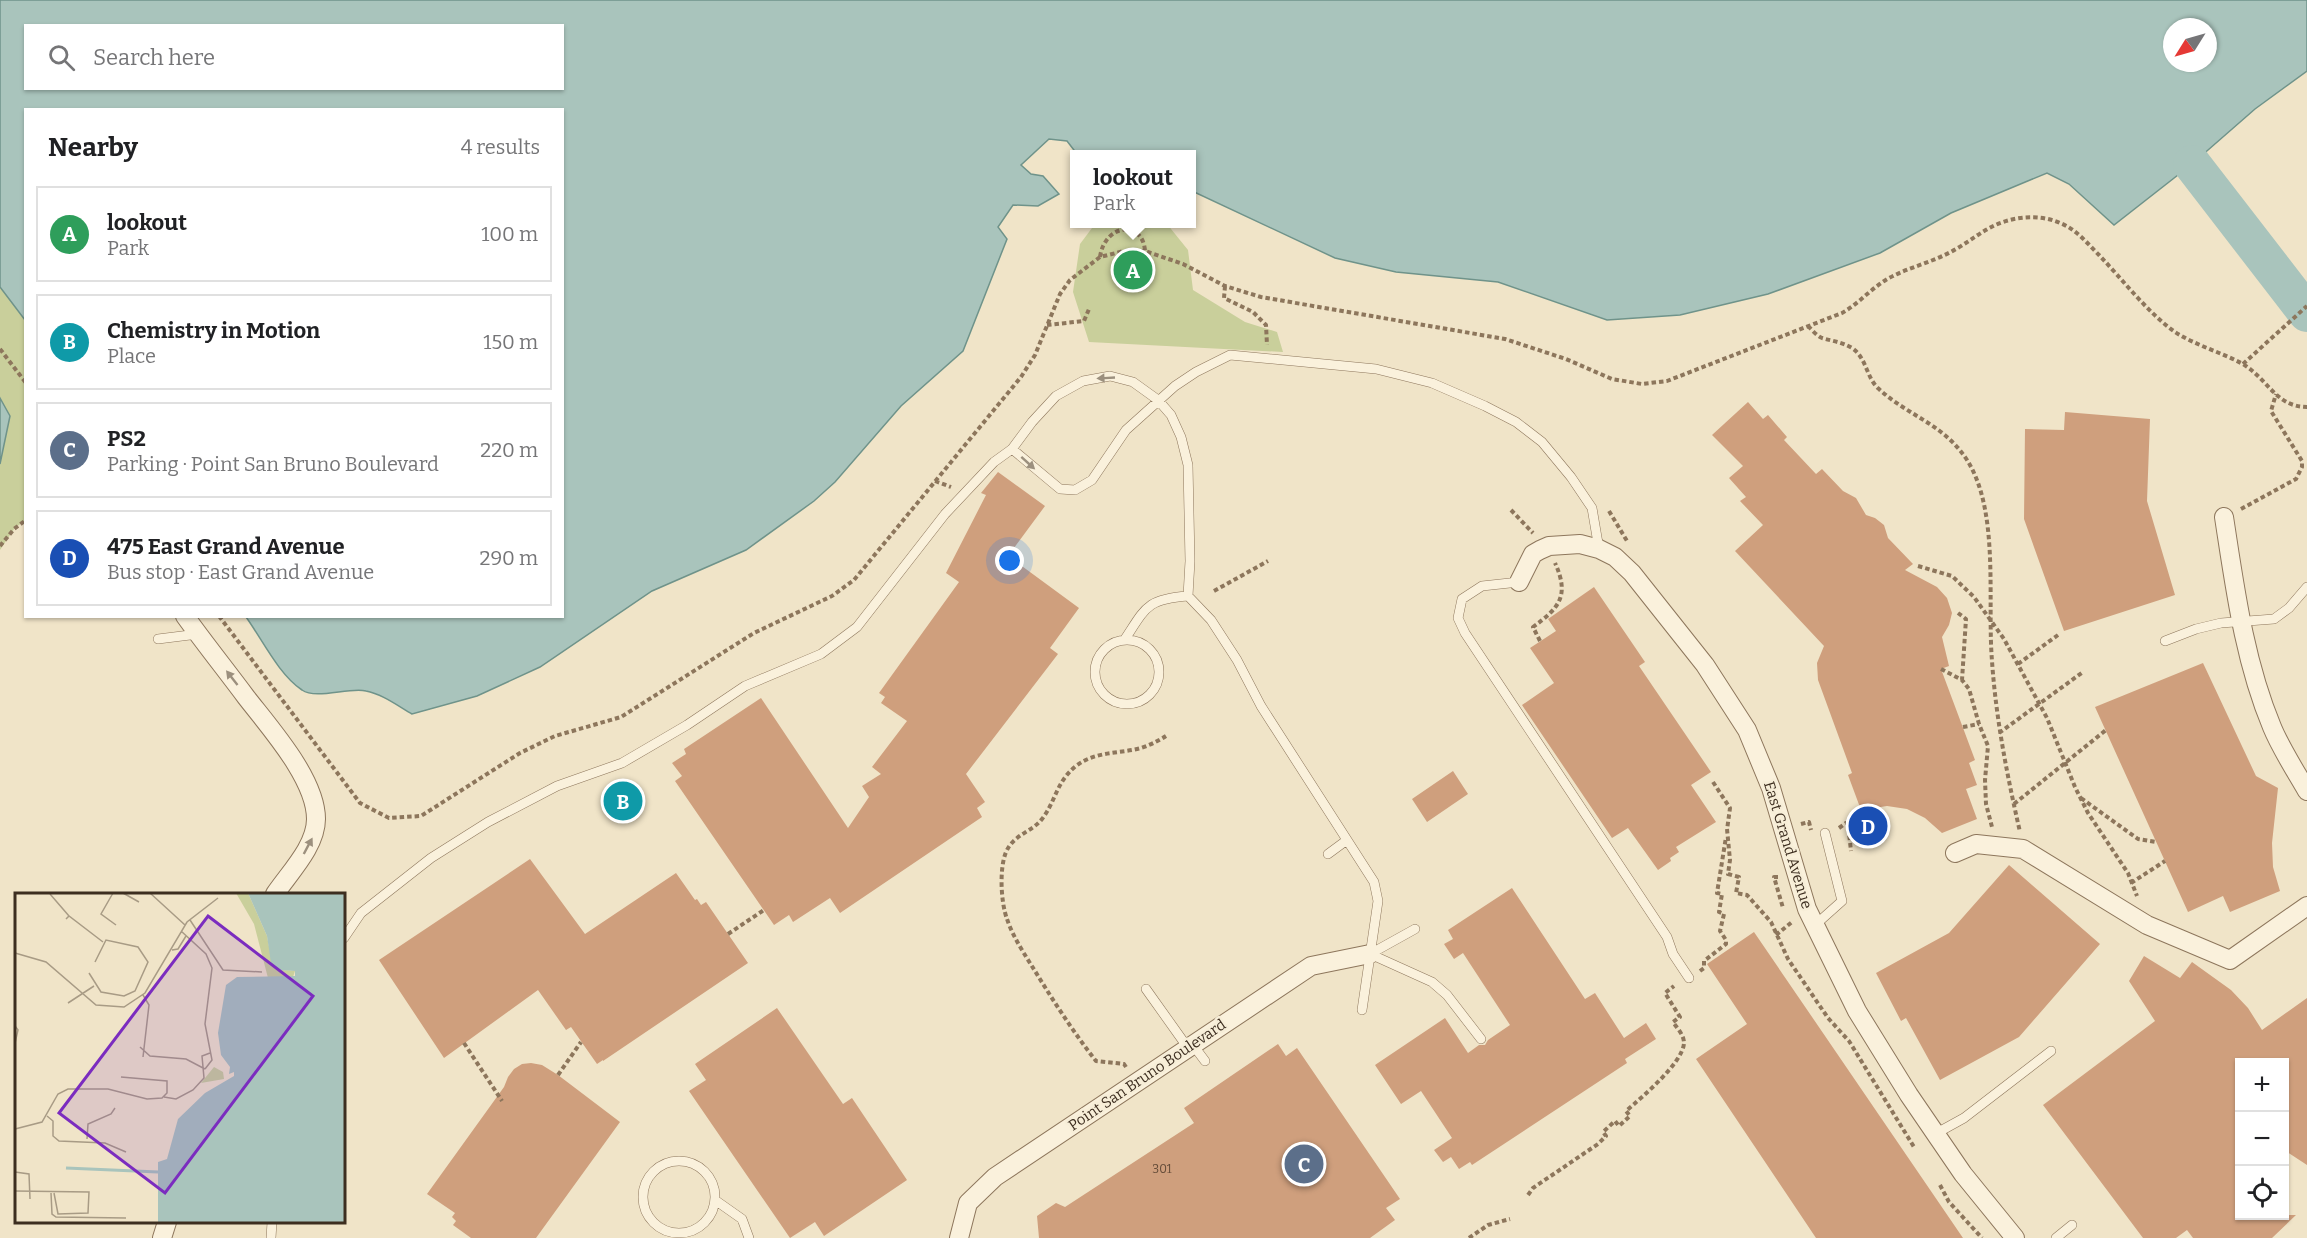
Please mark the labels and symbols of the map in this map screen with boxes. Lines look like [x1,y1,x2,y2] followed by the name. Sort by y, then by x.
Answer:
[2163,18,2217,72] north arrow
[1114,248,1152,292] pin: A
[1097,374,1116,383] one-way arrow
[1020,456,1035,469] one-way arrow
[995,546,1024,575] your location
[226,671,238,686] one-way arrow
[604,778,642,824] pin: B
[1760,779,1816,911] street label: East Grand Avenue
[1848,804,1888,848] pin: D
[302,837,312,855] one-way arrow
[15,893,345,1223] inset map
[1065,1015,1229,1134] street label: Point San Bruno Boulevard
[1284,1142,1324,1186] pin: C
[1152,1162,1172,1176] house number: 301

